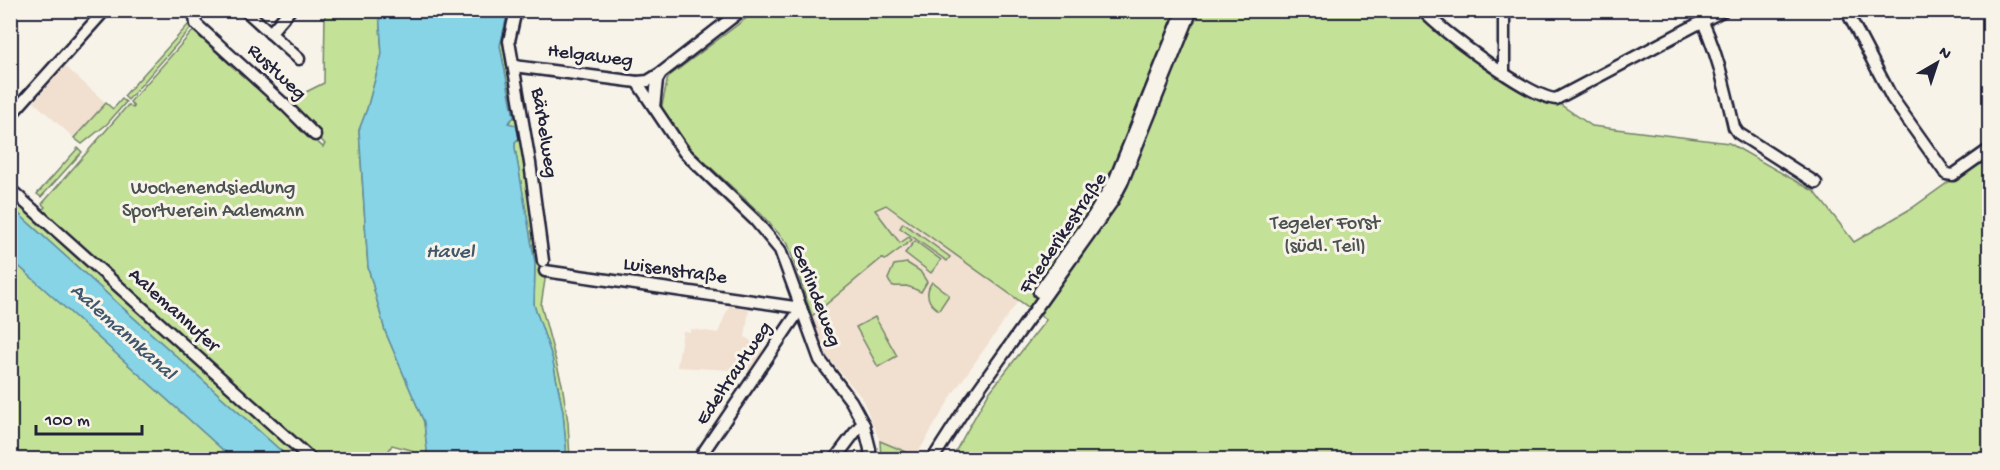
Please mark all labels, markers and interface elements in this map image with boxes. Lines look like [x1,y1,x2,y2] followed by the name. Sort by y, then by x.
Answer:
[1907,33,1967,93] north arrow
[242,40,310,106] street label: Rustweg
[546,40,634,74] street label: Helgaweg
[1934,43,1955,65] text: N
[524,85,561,180] street label: Bärbelweg
[1015,169,1113,300] street label: Friederikestraße
[122,178,304,224] park label: Wochenendsiedlung Sportverein Aalemann
[1269,213,1382,259] park label: Tegeler Forst (südl. Teil)
[426,241,476,266] water label: Havel
[785,242,845,350] street label: Gerlindeweg
[622,253,729,291] street label: Luisenstraße
[123,264,225,359] street label: Aalemannufer
[64,279,181,388] water label: Aalemannkanal
[692,318,778,430] street label: Edeltrautweg
[36,398,142,436] scale bar
[44,411,90,432] text: 100 m

